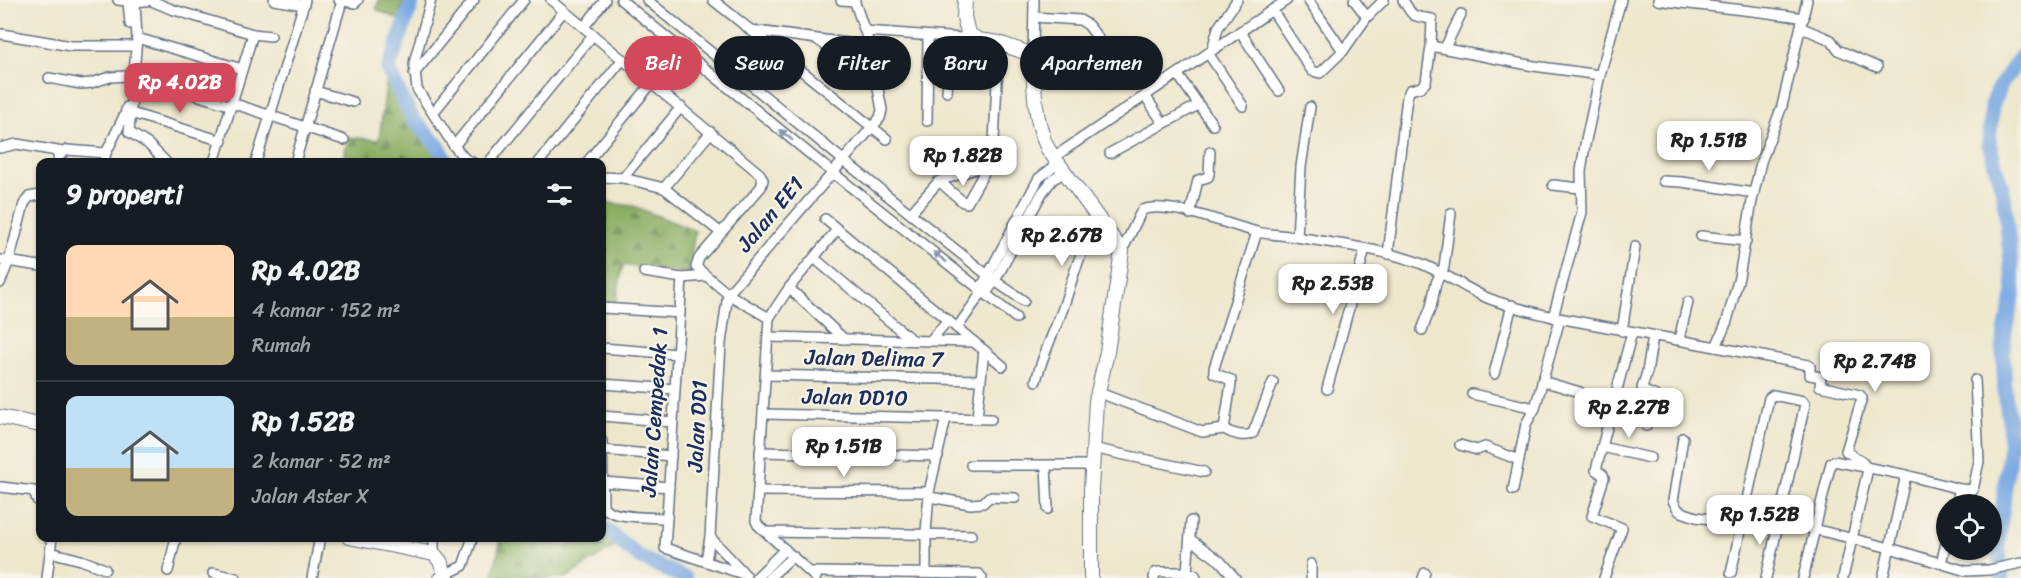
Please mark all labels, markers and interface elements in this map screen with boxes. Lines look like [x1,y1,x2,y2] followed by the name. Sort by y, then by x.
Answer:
[624,36,702,90] chip: Beli
[714,36,805,90] chip: Sewa
[817,36,911,90] chip: Filter
[923,36,1008,90] chip: Baru
[1020,36,1163,90] chip: Apartemen
[118,63,242,114] pin: Rp 4.02B
[138,65,222,100] text: Rp 4.02B
[1647,121,1771,172] pin: Rp 1.51B
[1671,123,1747,158] text: Rp 1.51B
[778,128,794,141] one-way arrow
[901,136,1025,187] pin: Rp 1.82B
[924,138,1002,173] text: Rp 1.82B
[725,167,814,262] street label: Jalan EE1
[66,171,183,217] text: 9 properti
[543,178,576,211] icon: filters
[1000,216,1124,267] pin: Rp 2.67B
[1022,218,1102,253] text: Rp 2.67B
[252,247,360,293] text: Rp 4.02B
[932,250,948,263] one-way arrow
[1271,264,1395,315] pin: Rp 2.53B
[1292,266,1374,301] text: Rp 2.53B
[114,269,186,341] icon: home
[252,293,400,328] text: 4 kamar · 152 m²
[629,326,679,499] street label: Jalan Cempedak 1
[252,328,311,363] text: Rumah
[803,337,945,379] street label: Jalan Delima 7
[1813,342,1937,393] pin: Rp 2.74B
[1834,344,1916,379] text: Rp 2.74B
[801,377,908,417] street label: Jalan DD10
[675,379,719,474] street label: Jalan DD1
[1567,388,1691,439] pin: Rp 2.27B
[1588,390,1670,425] text: Rp 2.27B
[252,398,355,444] text: Rp 1.52B
[114,420,186,492] icon: home
[782,427,906,478] pin: Rp 1.51B
[806,429,882,464] text: Rp 1.51B
[252,444,391,479] text: 2 kamar · 52 m²
[252,479,369,514] text: Jalan Aster X
[1936,494,2002,560] map controls
[1936,494,2002,560] button: locate
[1698,495,1822,546] pin: Rp 1.52B
[1721,497,1799,532] text: Rp 1.52B

